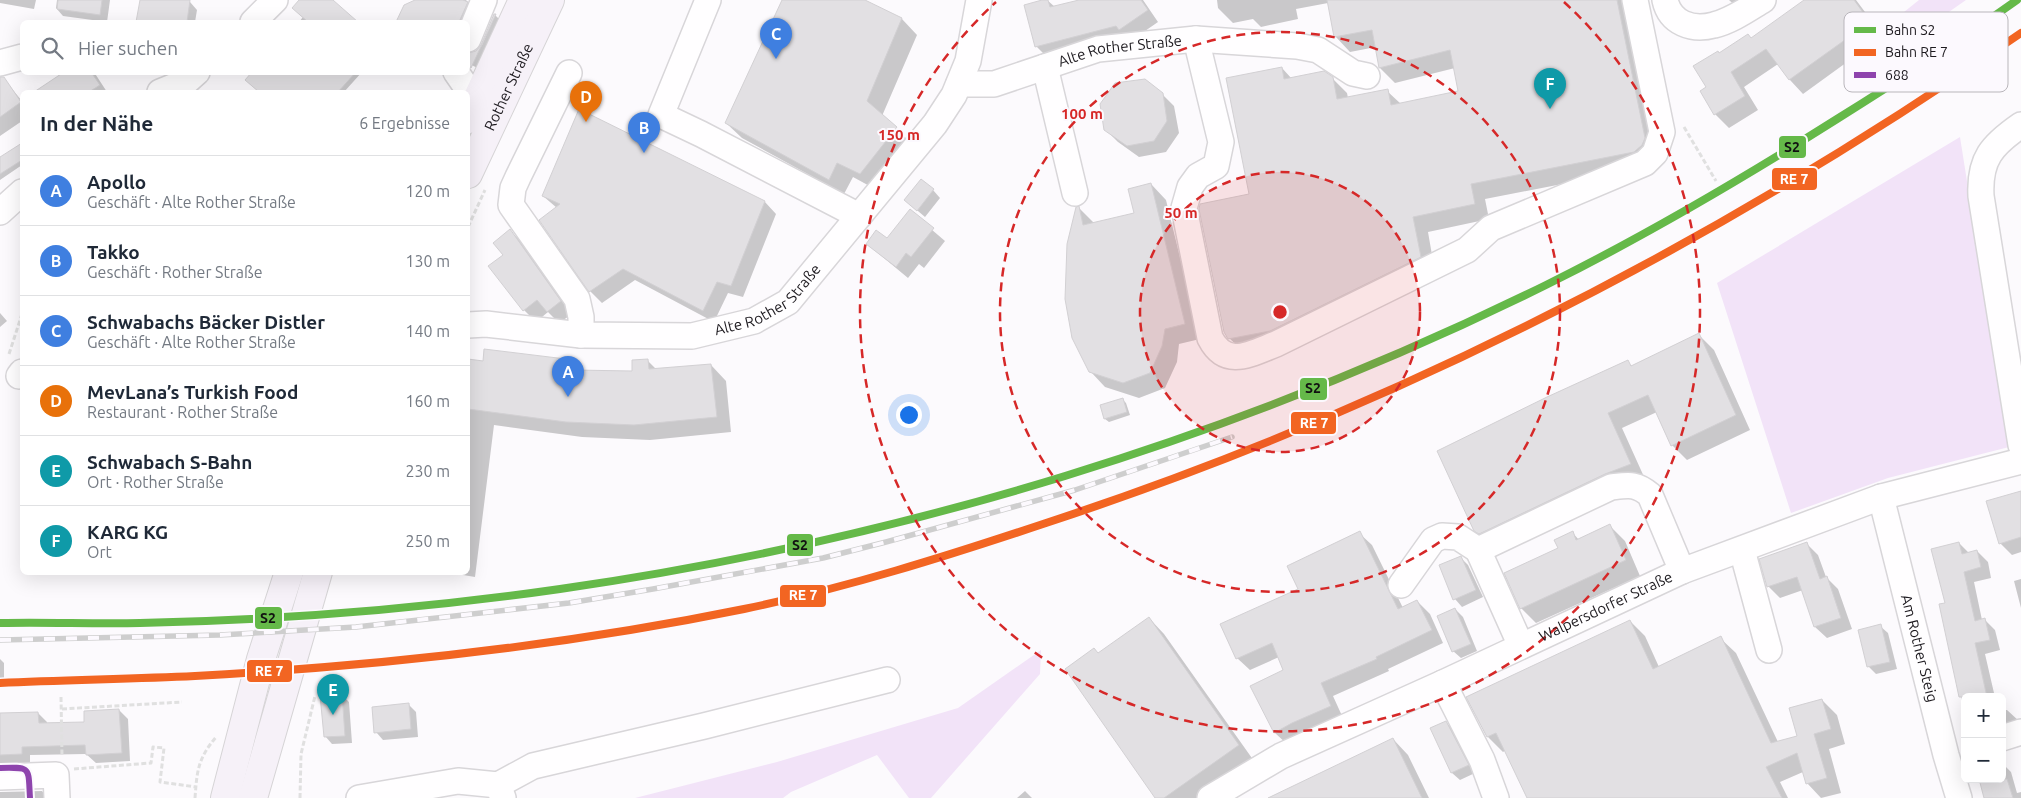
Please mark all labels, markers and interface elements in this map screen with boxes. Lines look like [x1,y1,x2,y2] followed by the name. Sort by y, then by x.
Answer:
[1844,12,2008,92] legend
[760,18,792,59] pin: C
[20,20,470,75] search box
[1885,22,1936,38] text: Bahn S2
[1056,32,1183,70] street label: Alte Rother Straße
[38,34,66,62] icon: search
[78,37,178,59] text: Hier suchen
[481,41,536,133] street label: Rother Straße
[1885,44,1948,60] text: Bahn RE 7
[1885,67,1909,83] text: 688
[1534,68,1566,109] pin: F
[570,81,602,122] pin: D
[1061,105,1103,122] text: 100 m
[40,111,153,135] text: In der Nähe
[628,112,660,153] pin: B
[359,114,450,132] text: 6 Ergebnisse
[878,126,920,143] text: 150 m
[1778,135,1807,159] line badge: S2
[1784,139,1800,155] text: S2
[1771,167,1818,191] line badge: RE 7
[87,171,146,193] text: Apollo
[1780,171,1808,187] text: RE 7
[50,182,62,200] text: A
[405,182,450,200] text: 120 m
[87,193,296,211] text: Geschäft · Alte Rother Straße
[1164,204,1198,221] text: 50 m
[87,241,140,263] text: Takko
[51,252,61,270] text: B
[405,252,450,270] text: 130 m
[713,260,824,338] street label: Alte Rother Straße
[87,263,263,281] text: Geschäft · Rother Straße
[1271,303,1289,321] centre of rings
[87,311,325,333] text: Schwabachs Bäcker Distler
[51,322,61,340] text: C
[405,322,450,340] text: 140 m
[87,333,296,351] text: Geschäft · Alte Rother Straße
[552,356,584,397] pin: A
[1299,377,1328,401] line badge: S2
[1305,380,1321,396] text: S2
[87,381,298,403] text: MevLana’s Turkish Food
[50,392,62,410] text: D
[405,392,450,410] text: 160 m
[896,402,922,428] your location
[87,403,278,421] text: Restaurant · Rother Straße
[1290,411,1337,435] line badge: RE 7
[1300,415,1328,431] text: RE 7
[87,451,252,473] text: Schwabach S-Bahn
[51,462,61,480] text: E
[405,462,450,480] text: 230 m
[87,473,224,491] text: Ort · Rother Straße
[87,521,168,543] text: KARG KG
[52,532,61,550] text: F
[405,532,450,550] text: 250 m
[786,533,814,557] line badge: S2
[792,537,808,553] text: S2
[87,543,112,561] text: Ort
[1536,568,1675,645] street label: Walpersdorfer Straße
[779,584,827,608] line badge: RE 7
[789,587,817,603] text: RE 7
[1898,593,1941,704] street label: Am Rother Steig
[254,606,283,630] line badge: S2
[260,610,276,626] text: S2
[246,659,293,683] line badge: RE 7
[255,663,283,679] text: RE 7
[317,674,349,715] pin: E
[1961,693,2006,783] map controls
[1961,693,2006,738] button: +
[1961,738,2006,783] button: −

